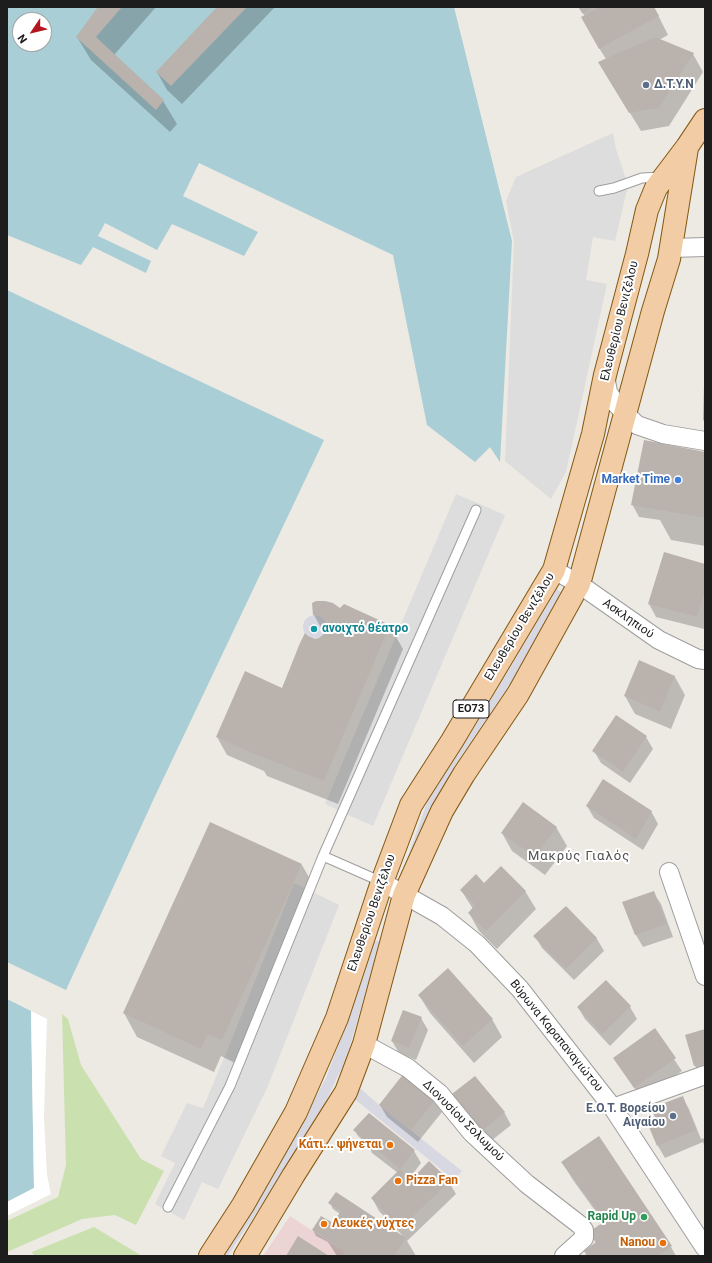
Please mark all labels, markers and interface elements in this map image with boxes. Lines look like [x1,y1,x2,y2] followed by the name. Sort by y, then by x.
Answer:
[12,12,52,52] north arrow
[15,32,30,46] text: N
[654,78,694,92] place label: Δ.Τ.Υ.Ν
[641,80,651,90] marker: Δ.Τ.Υ.Ν
[598,259,642,383] street label: Ελευθερίου Βενιζέλου
[601,473,670,487] place label: Market Time
[673,475,683,485] marker: Market Time
[482,570,558,684] street label: Ελευθερίου Βενιζέλου
[600,596,656,642] street label: Ασκληπιού
[322,622,408,636] place label: ανοιχτό θέατρο
[309,624,319,634] marker: ανοιχτό θέατρο
[453,700,489,718] road number: ΕΟ73
[528,849,630,865] district label: Μακρύς Γιαλός
[345,852,399,974] street label: Ελευθερίου Βενιζέλου
[506,977,606,1095] street label: Βύρωνα Καραπαναγιώτου
[419,1077,507,1165] street label: Διονυσίου Σολωμού
[586,1102,665,1130] place label: Ε.Ο.Τ. Βορείου Αιγαίου
[668,1111,678,1121] marker: Ε.Ο.Τ. Βορείου Αιγαίου
[299,1138,382,1152] place label: Κάτι... ψήνεται
[385,1140,395,1150] marker: Κάτι... ψήνεται
[406,1174,458,1188] place label: Pizza Fan
[393,1176,403,1186] marker: Pizza Fan
[588,1210,636,1224] place label: Rapid Up
[639,1212,649,1222] marker: Rapid Up
[332,1217,414,1231] place label: Λευκές νύχτες
[319,1219,329,1229] marker: Λευκές νύχτες
[620,1236,655,1250] place label: Nanou
[658,1238,668,1248] marker: Nanou

